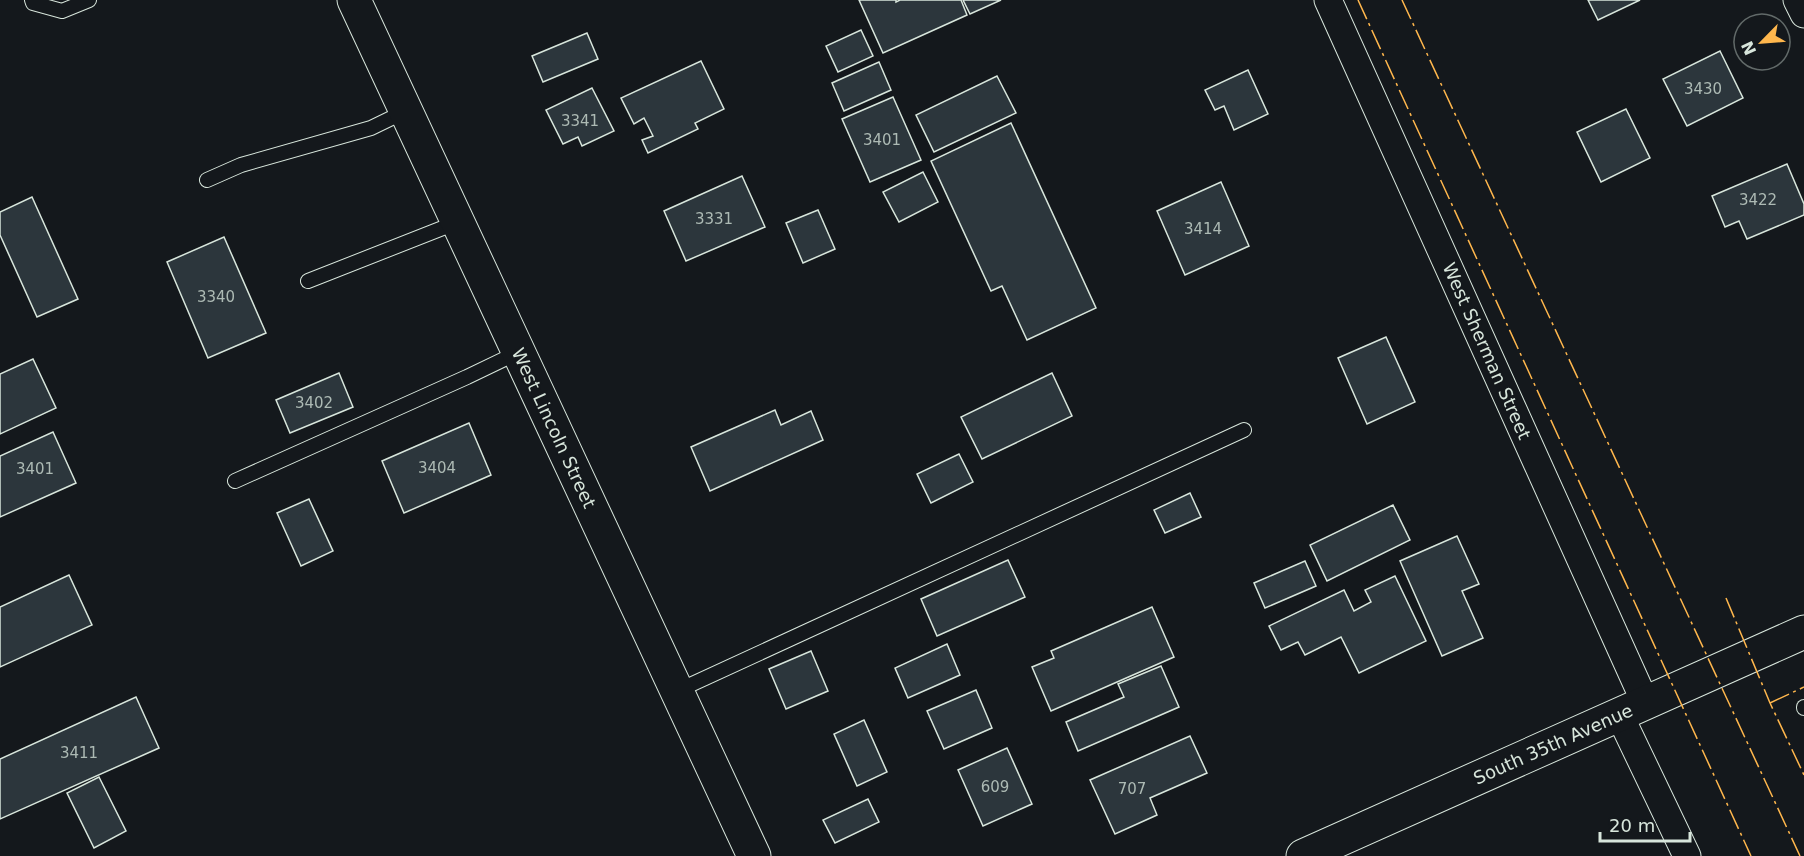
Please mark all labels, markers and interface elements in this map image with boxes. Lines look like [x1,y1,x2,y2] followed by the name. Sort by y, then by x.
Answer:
[1732,12,1792,72] north arrow
[1737,38,1760,58] text: N
[1684,80,1722,98] house number: 3430
[561,112,599,130] house number: 3341
[863,131,901,149] house number: 3401
[1739,191,1777,209] house number: 3422
[695,210,733,228] house number: 3331
[1184,220,1222,238] house number: 3414
[1438,259,1536,443] street label: West Sherman Street
[197,288,235,306] house number: 3340
[508,345,600,511] street label: West Lincoln Street
[295,394,333,412] house number: 3402
[418,459,456,477] house number: 3404
[16,460,54,478] house number: 3401
[1470,699,1636,789] street label: South 35th Avenue
[60,744,98,762] house number: 3411
[981,778,1009,796] house number: 609
[1118,780,1146,798] house number: 707
[1600,805,1690,843] scale bar
[1609,815,1655,836] text: 20 m

